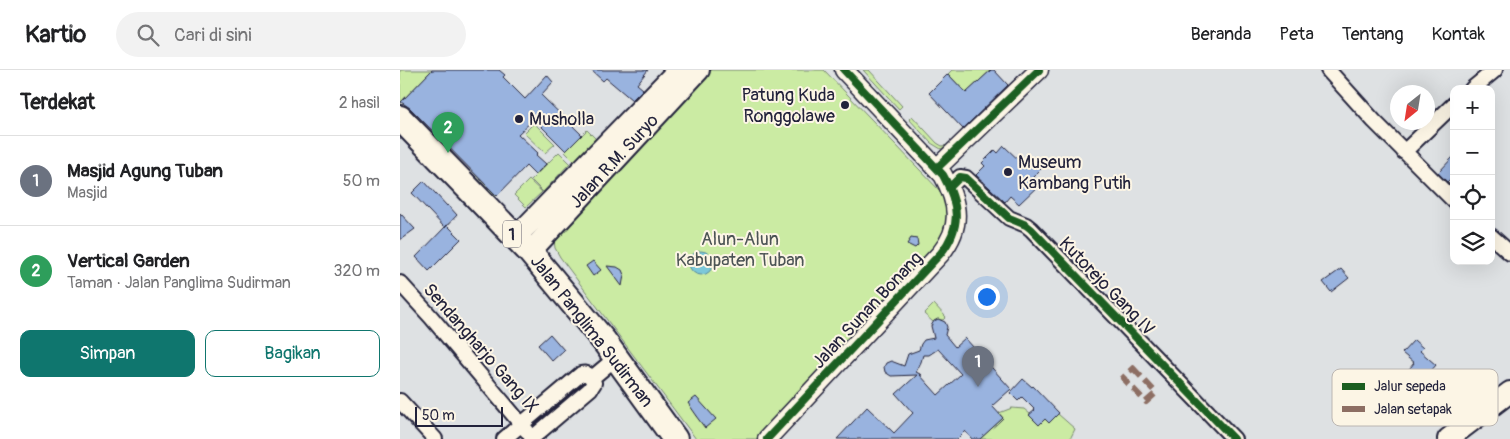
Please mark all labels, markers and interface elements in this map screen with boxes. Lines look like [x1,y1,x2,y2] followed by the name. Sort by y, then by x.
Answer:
[116,12,466,57] search box
[25,20,86,49] text: Kartio
[134,21,162,49] icon: search
[174,23,252,47] text: Cari di sini
[1191,23,1251,46] text: Beranda
[1279,23,1314,46] text: Peta
[1342,23,1404,46] text: Tentang
[1432,23,1485,46] text: Kontak
[741,84,835,128] place label: Patung Kuda Ronggolawe
[1390,85,1435,130] north arrow
[1450,85,1495,265] map controls
[1450,85,1495,130] button: +
[20,89,95,116] text: Terdekat
[339,93,380,113] text: 2 hasil
[839,99,851,111] marker: Patung Kuda Ronggolawe
[529,108,594,131] place label: Musholla
[565,109,664,213] street label: Jalan R.M. Suryo
[432,112,464,153] pin: 2
[513,113,525,125] marker: Musholla
[1450,130,1495,175] button: −
[1018,151,1131,195] place label: Museum Kambang Putih
[67,159,223,183] text: Masjid Agung Tuban
[1002,166,1014,178] marker: Museum Kambang Putih
[33,171,39,191] text: 1
[343,171,380,191] text: 50 m
[1450,175,1495,220] button: locate
[67,183,107,203] text: Masjid
[503,220,521,248] road number: 1
[1450,220,1495,265] button: layers
[676,228,804,272] park label: Alun-Alun Kabupaten Tuban
[1054,232,1159,340] street label: Kutorejo Gang IV
[807,247,928,374] street label: Jalan Sunan Bonang
[67,249,190,273] text: Vertical Garden
[525,251,658,412] street label: Jalan Panglima Sudirman
[32,261,40,281] text: 2
[334,261,380,281] text: 320 m
[67,273,291,293] text: Taman · Jalan Panglima Sudirman
[418,279,543,418] street label: Sendangharjo Gang IX
[974,284,1000,310] your location
[20,330,195,377] button: Simpan
[205,330,380,377] button: Bagikan
[962,346,994,387] pin: 1
[1332,369,1498,426] legend
[1374,378,1446,395] text: Jalur sepeda
[1374,401,1452,418] text: Jalan setapak
[415,404,502,427] scale bar
[422,407,455,424] text: 50 m

